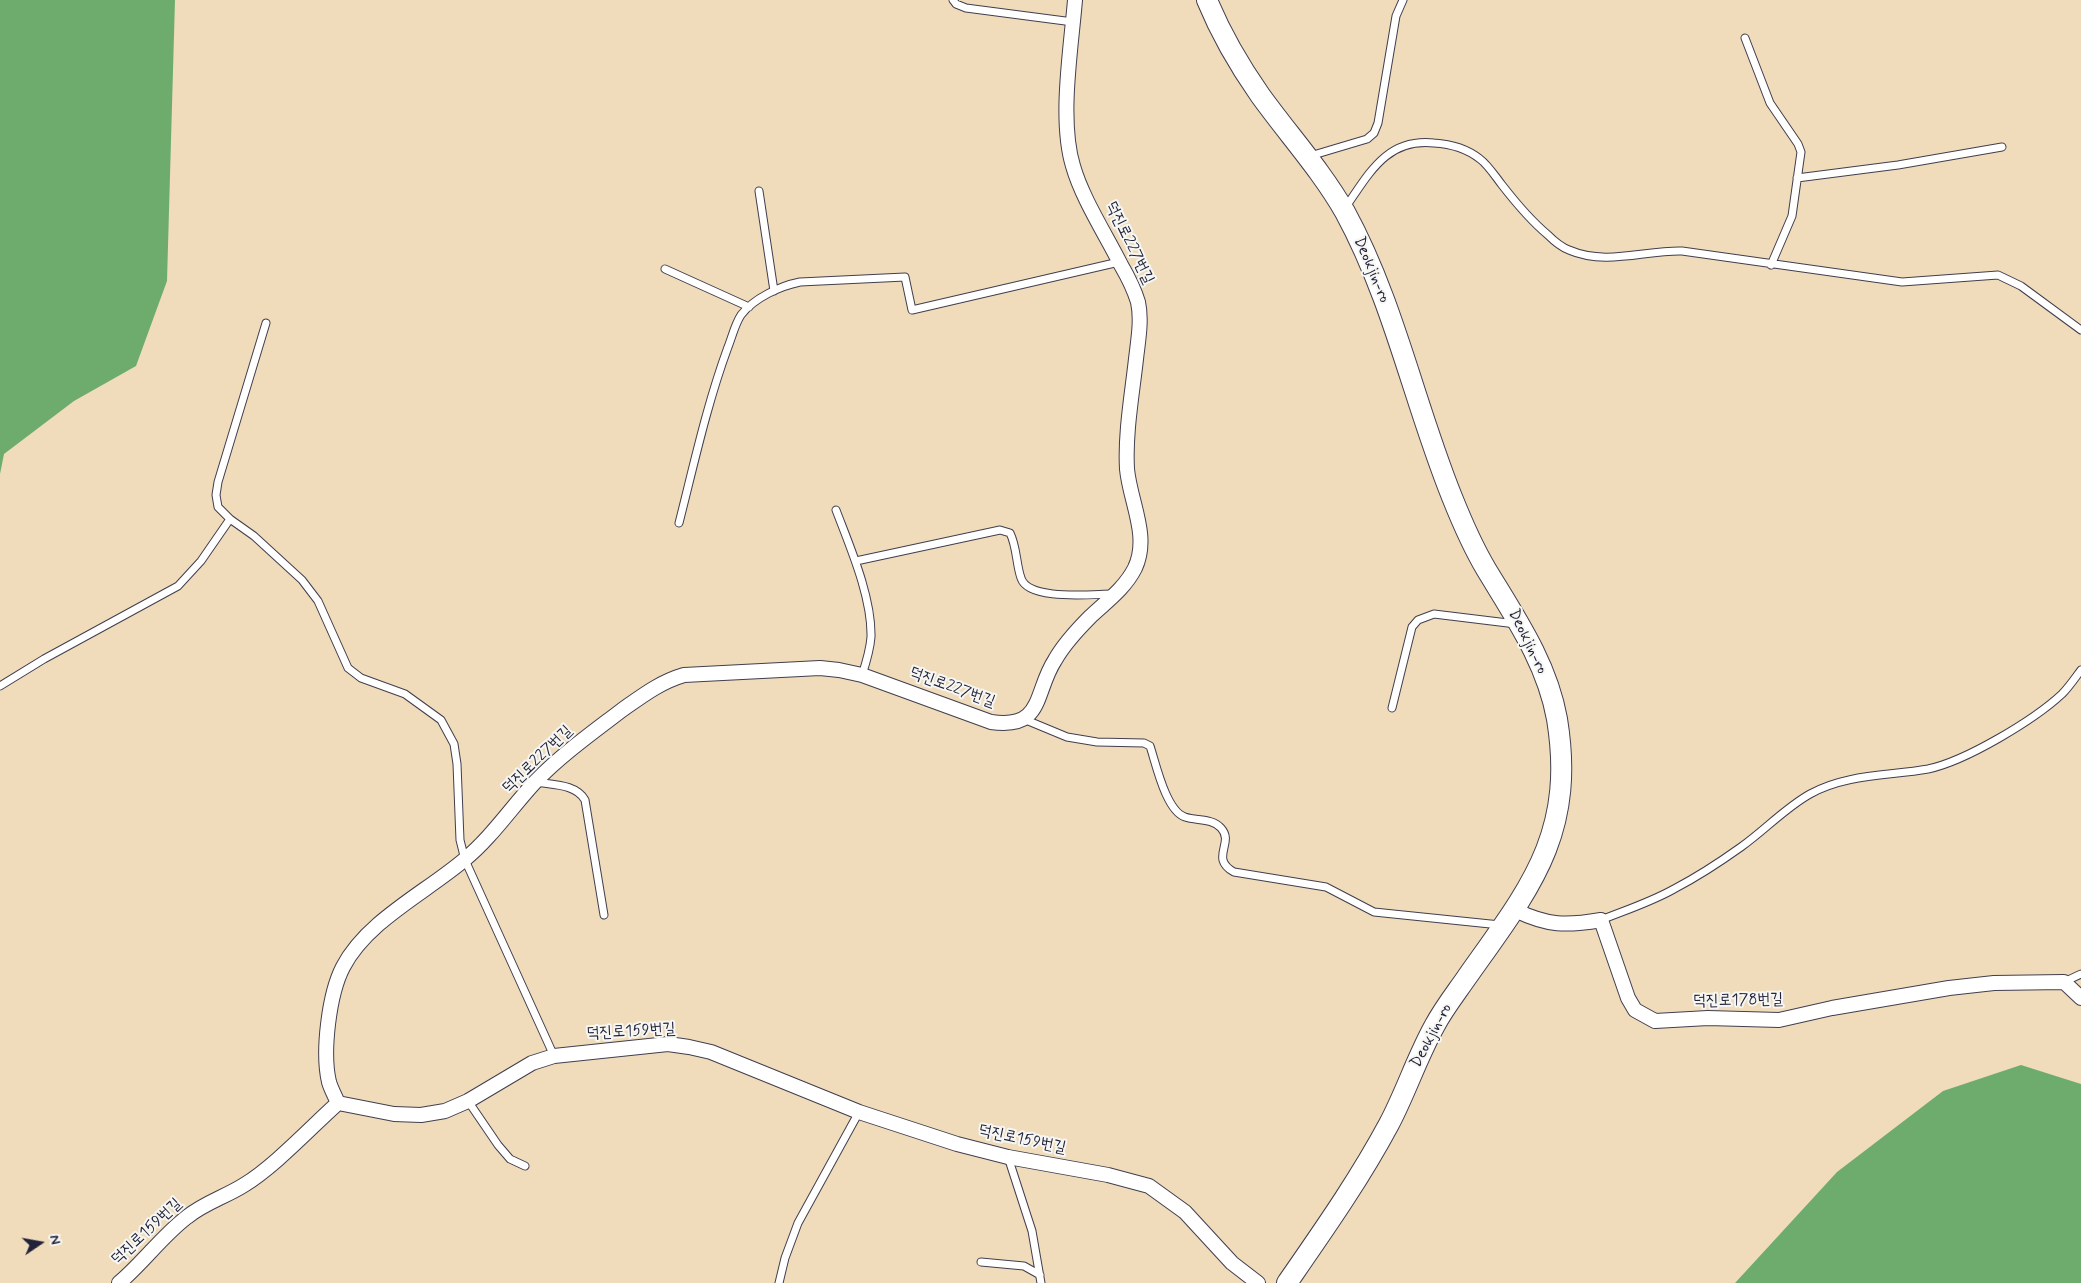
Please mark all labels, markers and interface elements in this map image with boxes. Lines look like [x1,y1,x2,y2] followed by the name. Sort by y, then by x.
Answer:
[1101,198,1157,288] street label: 덕진로227번길
[1349,234,1393,306] street label: Deokjin-ro
[1503,606,1551,678] street label: Deokjin-ro
[907,664,997,712] street label: 덕진로227번길
[499,722,577,798] street label: 덕진로227번길
[1693,991,1783,1011] street label: 덕진로178번길
[1407,1001,1457,1071] street label: Deokjin-ro
[586,1020,676,1044] street label: 덕진로159번길
[976,1121,1068,1159] street label: 덕진로159번길
[108,1195,186,1269] street label: 덕진로159번길
[15,1218,65,1268] north arrow
[45,1233,64,1246] text: N

